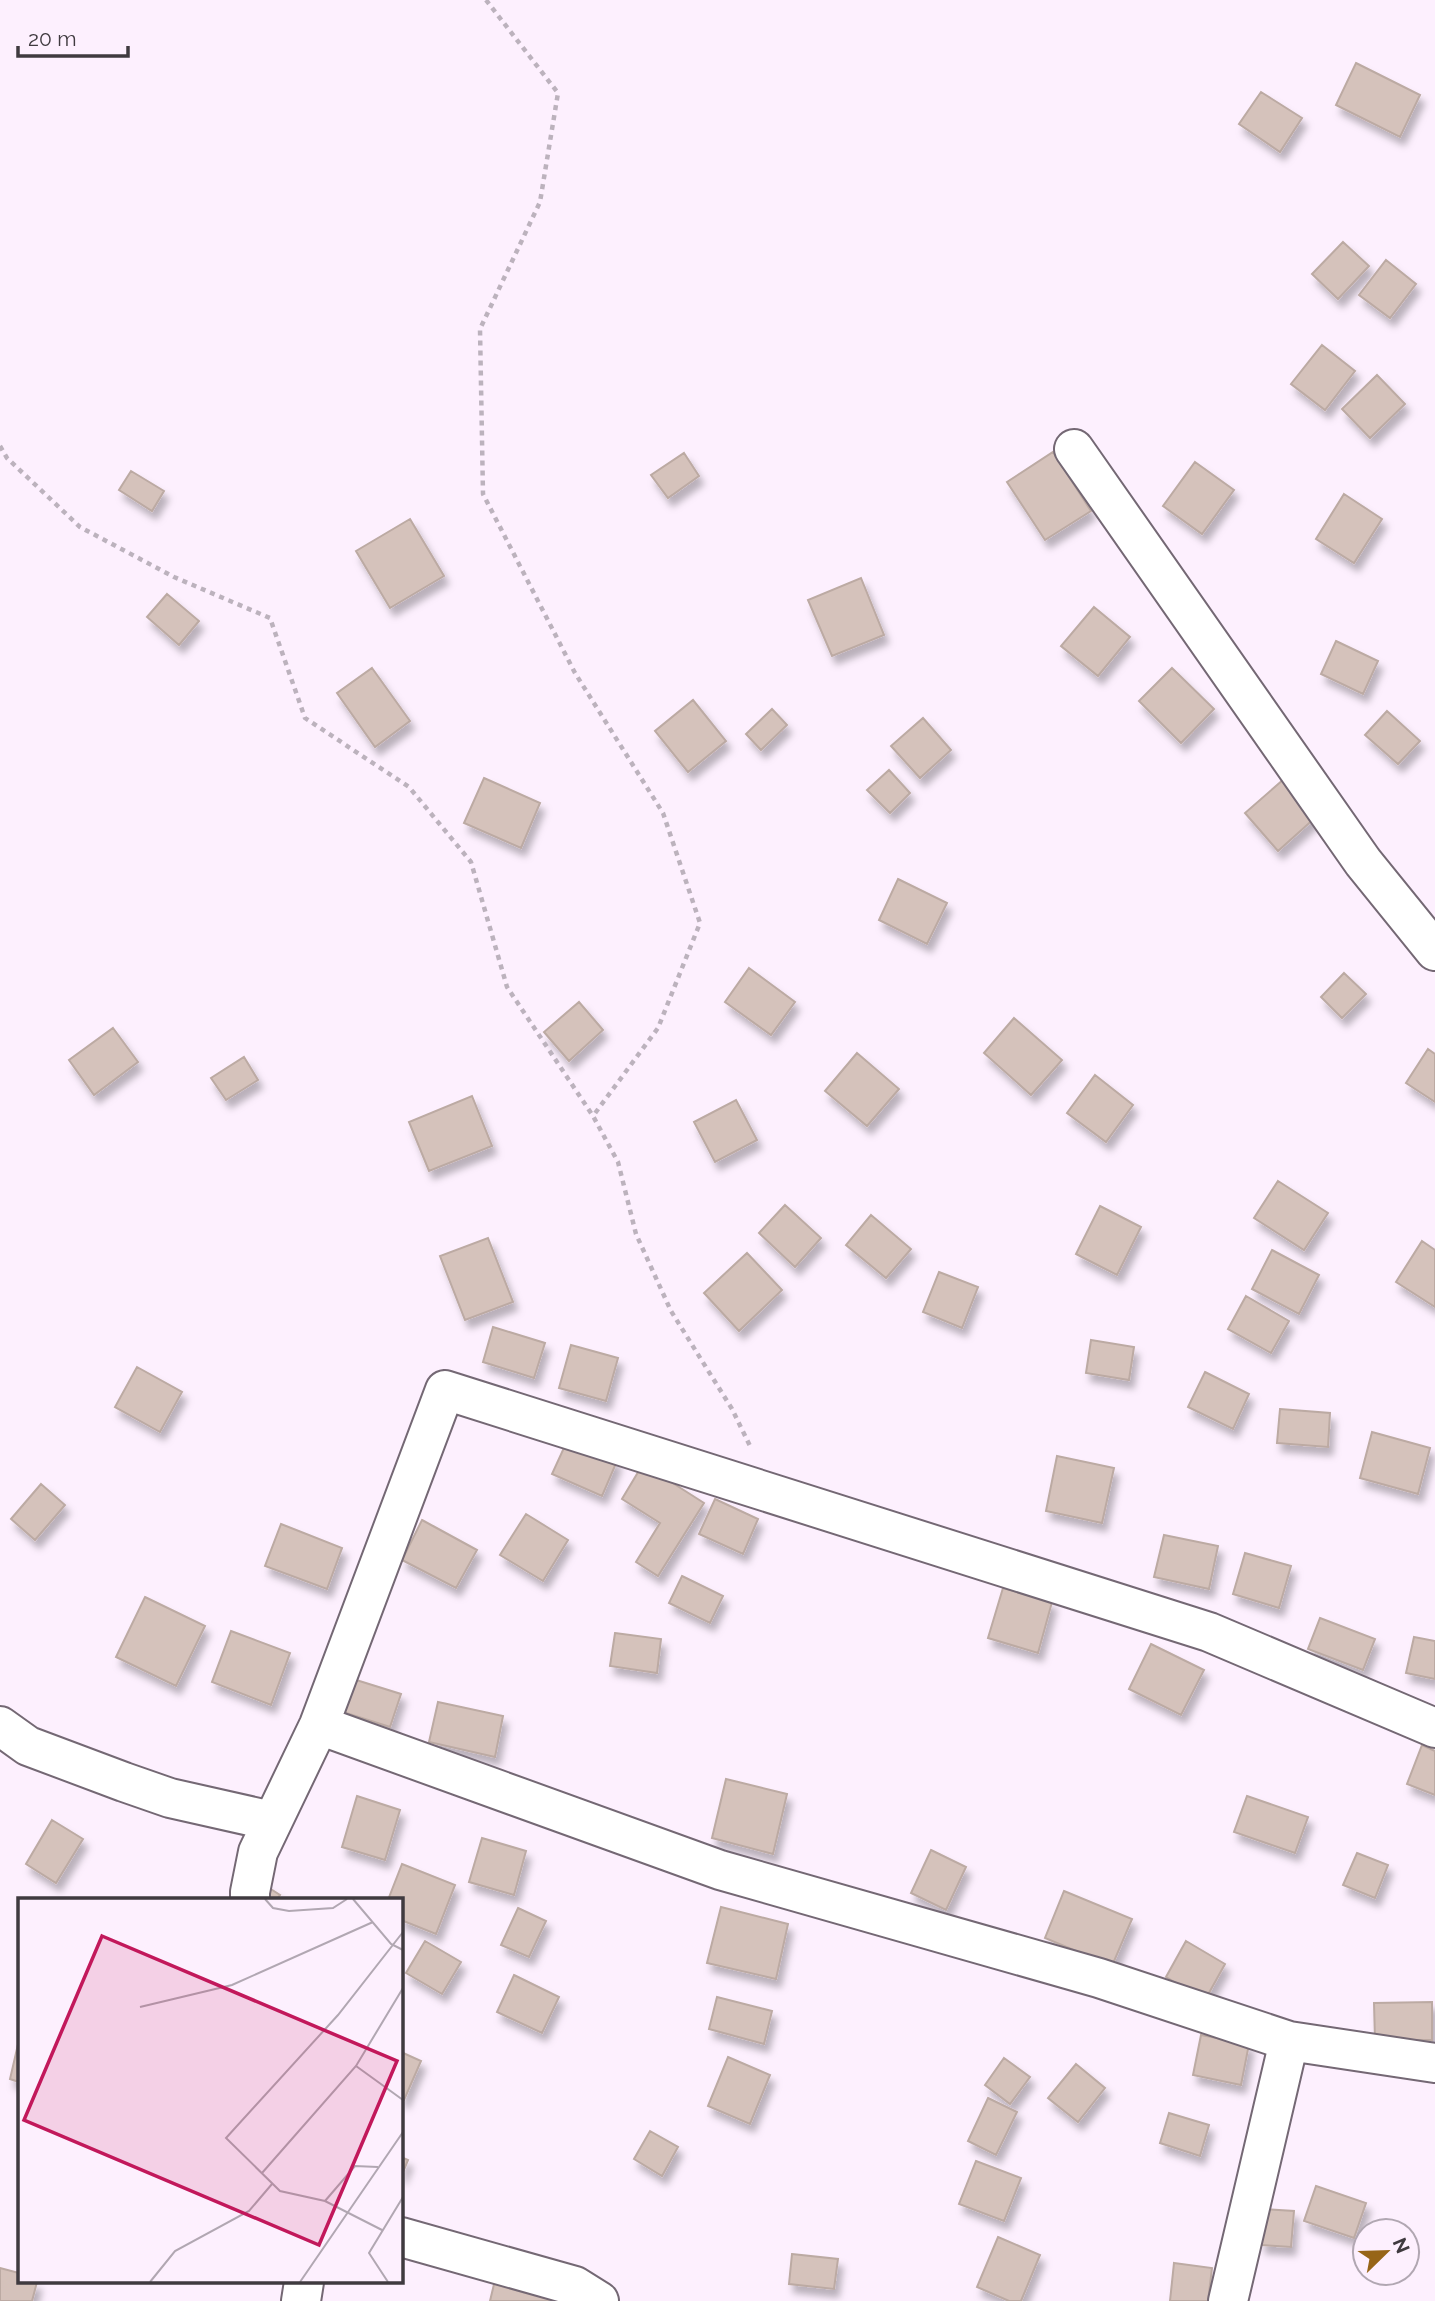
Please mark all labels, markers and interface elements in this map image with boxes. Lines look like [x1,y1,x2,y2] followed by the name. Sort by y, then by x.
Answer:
[18,14,128,58] scale bar
[28,26,76,51] text: 20 m
[18,1898,402,2284] inset map
[1351,2217,1421,2287] north arrow
[1389,2234,1415,2256] text: N

